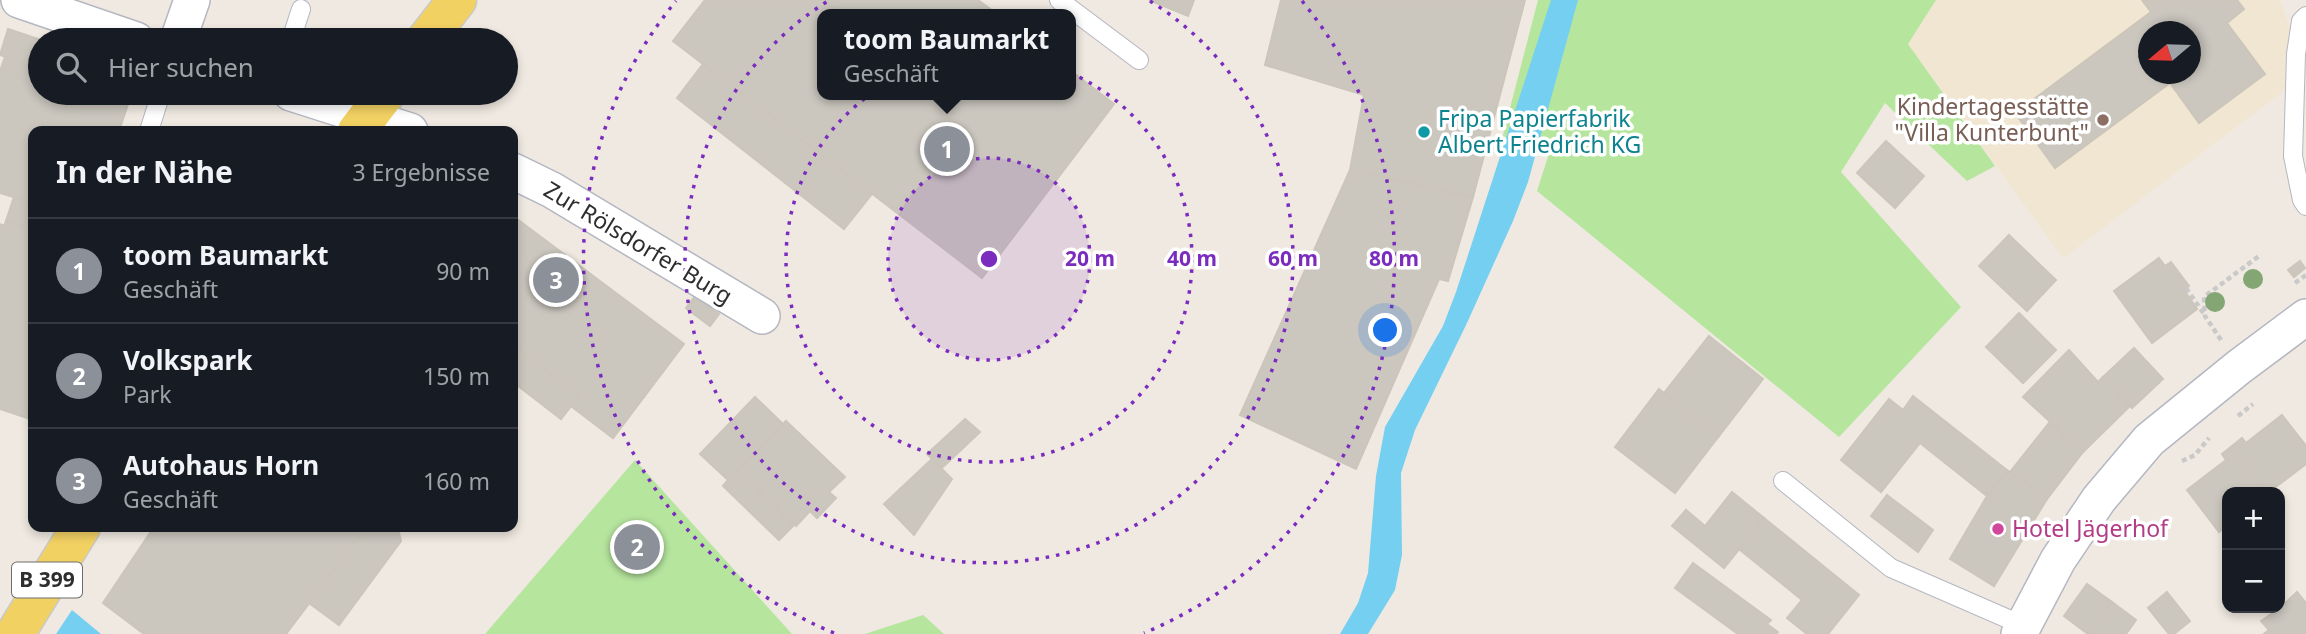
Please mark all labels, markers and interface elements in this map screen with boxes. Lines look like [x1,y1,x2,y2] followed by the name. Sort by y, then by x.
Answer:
[817,9,1076,100] popup
[844,21,1049,57] text: toom Baumarkt
[2138,21,2201,84] north arrow
[28,28,518,105] search box
[52,48,90,86] icon: search
[108,49,254,85] text: Hier suchen
[844,57,939,89] text: Geschäft
[1895,90,2089,148] place label: Kindertagesstätte "Villa Kunterbunt"
[1438,102,1641,160] place label: Fripa Papierfabrik Albert Friedrich KG
[2095,112,2111,128] marker: Kindertagesstätte "Villa Kunterbunt"
[924,123,970,175] pin: 1
[1416,124,1432,140] marker: Fripa Papierfabrik Albert Friedrich KG
[56,151,233,192] text: In der Nähe
[352,156,490,188] text: 3 Ergebnisse
[538,173,739,311] street label: Zur Rölsdorfer Burg
[123,237,329,273] text: toom Baumarkt
[1065,244,1115,272] text: 20 m
[1167,244,1217,272] text: 40 m
[1268,244,1318,272] text: 60 m
[1369,244,1419,272] text: 80 m
[977,247,1001,271] centre of rings
[533,254,579,306] pin: 3
[72,255,86,287] text: 1
[436,255,490,287] text: 90 m
[123,273,218,305] text: Geschäft
[1368,313,1402,347] your location
[123,342,252,378] text: Volkspark
[72,360,86,392] text: 2
[423,360,490,392] text: 150 m
[123,378,172,410] text: Park
[123,447,319,483] text: Autohaus Horn
[72,465,86,497] text: 3
[423,465,490,497] text: 160 m
[123,483,218,515] text: Geschäft
[2222,487,2285,613] map controls
[2222,487,2285,550] button: +
[2012,512,2169,544] place label: Hotel Jägerhof
[614,521,660,573] pin: 2
[1990,521,2006,537] marker: Hotel Jägerhof
[2222,550,2285,613] button: −
[12,562,82,598] road number: B 399

